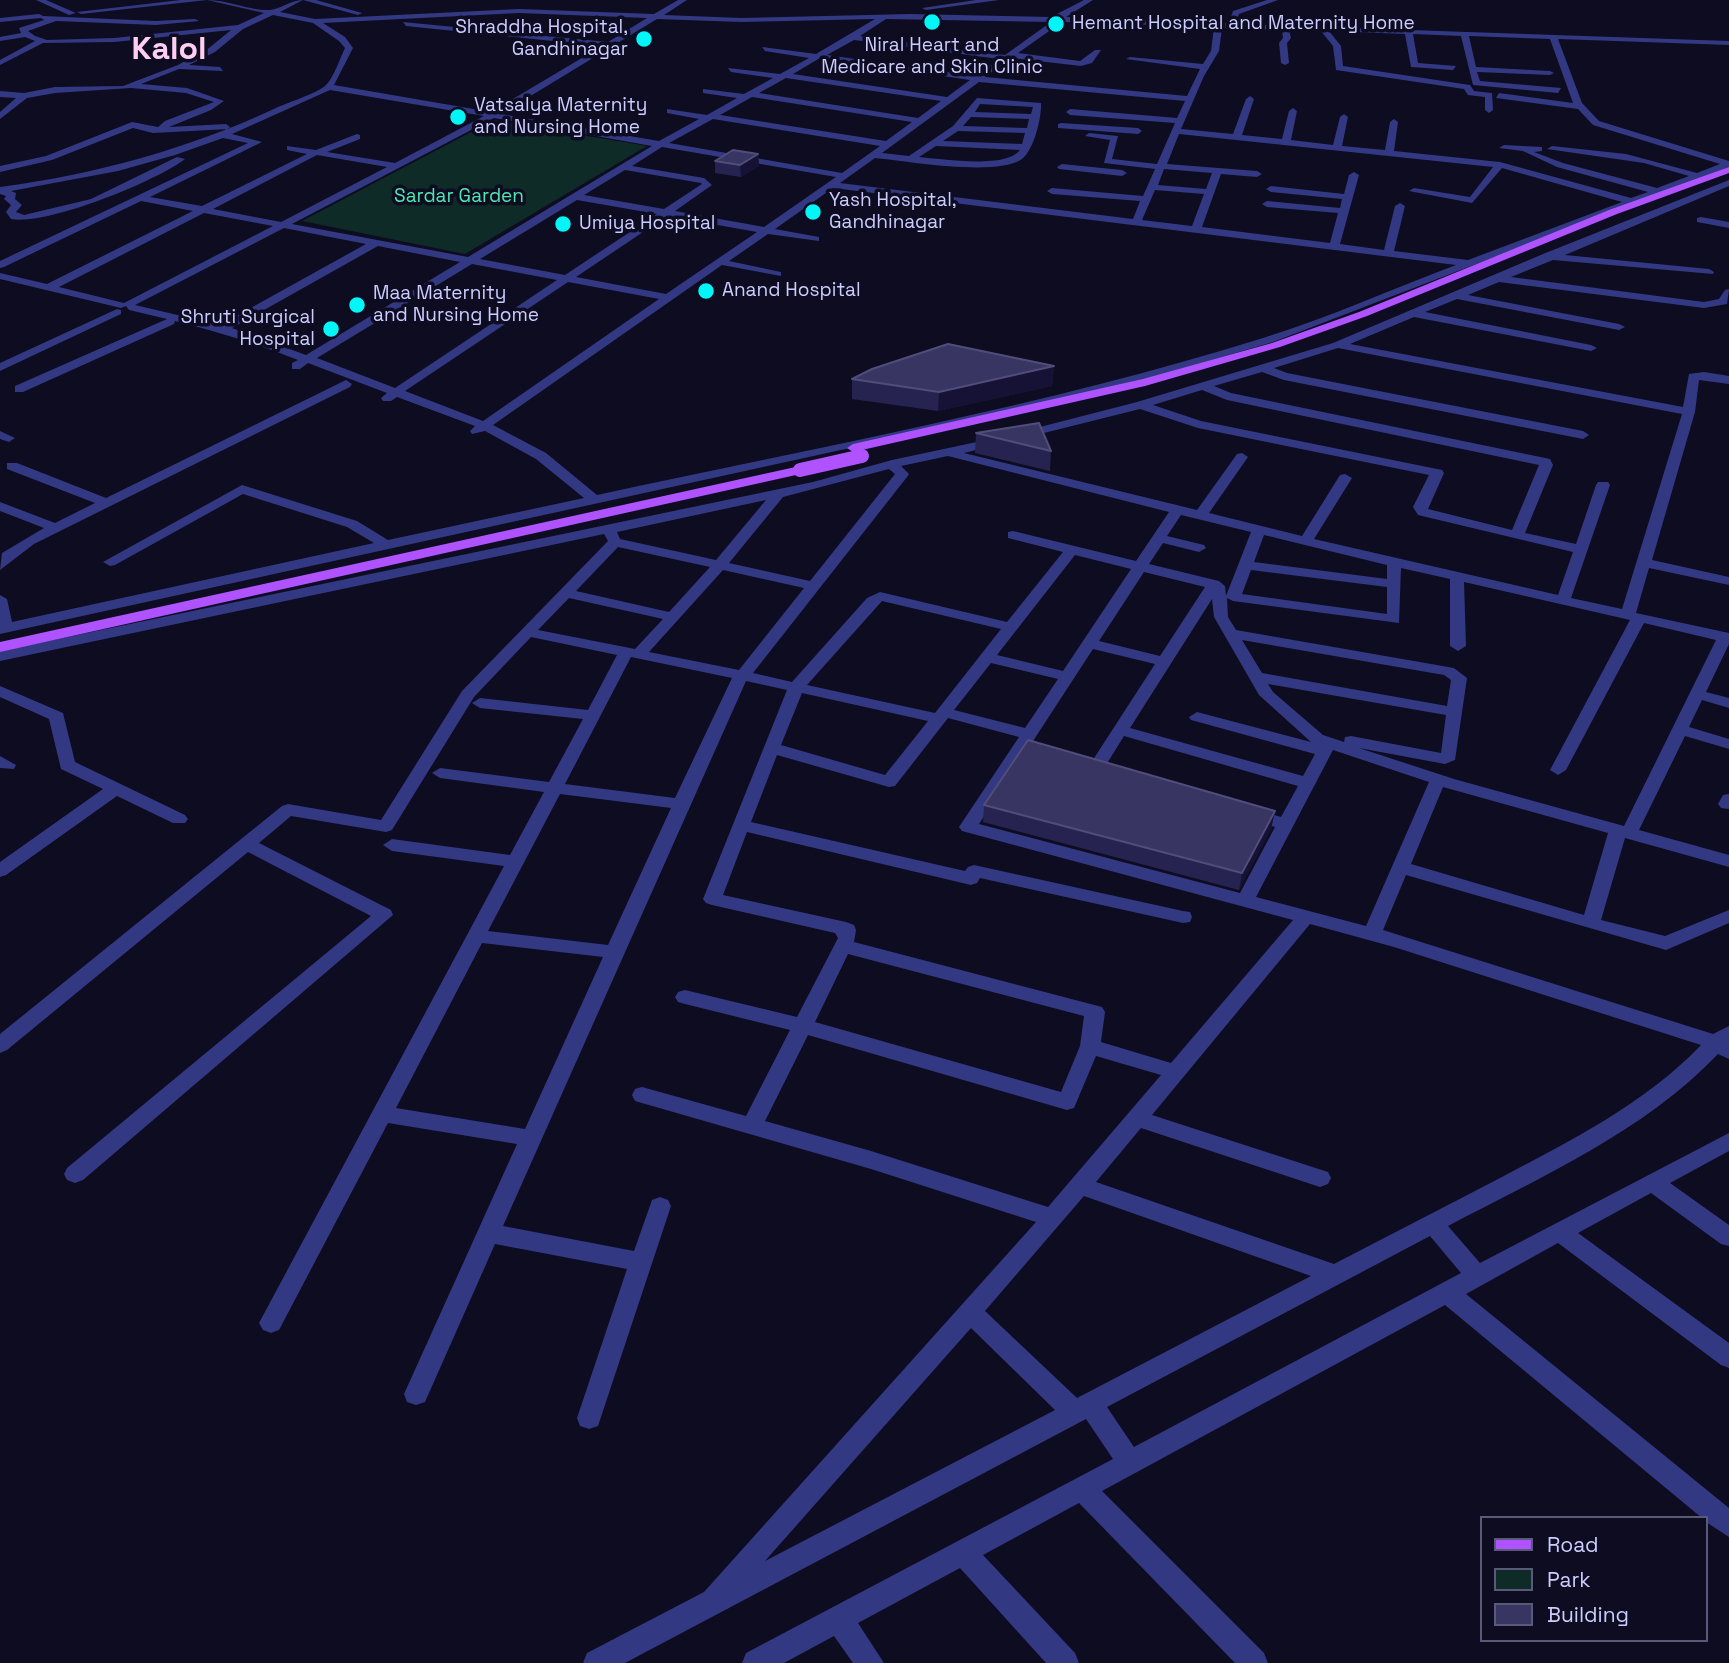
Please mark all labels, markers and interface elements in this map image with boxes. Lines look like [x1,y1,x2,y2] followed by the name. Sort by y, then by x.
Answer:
[922,12,942,32] marker: Niral Heart and Medicare and Skin Clinic
[1072,13,1415,35] place label: Hemant Hospital and Maternity Home
[1046,14,1066,34] marker: Hemant Hospital and Maternity Home
[455,17,628,61] place label: Shraddha Hospital, Gandhinagar
[634,29,654,49] marker: Shraddha Hospital, Gandhinagar
[131,31,207,69] district label: Kalol
[821,35,1043,79] place label: Niral Heart and Medicare and Skin Clinic
[474,95,647,139] place label: Vatsalya Maternity and Nursing Home
[448,107,468,127] marker: Vatsalya Maternity and Nursing Home
[394,186,524,208] park label: Sardar Garden
[829,190,957,234] place label: Yash Hospital, Gandhinagar
[803,202,823,222] marker: Yash Hospital, Gandhinagar
[579,213,715,235] place label: Umiya Hospital
[553,214,573,234] marker: Umiya Hospital
[722,280,861,302] place label: Anand Hospital
[696,281,716,301] marker: Anand Hospital
[373,283,539,327] place label: Maa Maternity and Nursing Home
[347,295,367,315] marker: Maa Maternity and Nursing Home
[181,307,315,351] place label: Shruti Surgical Hospital
[321,319,341,339] marker: Shruti Surgical Hospital
[1480,1516,1708,1642] legend
[1547,1531,1599,1558] text: Road
[1547,1566,1591,1593] text: Park
[1547,1601,1629,1628] text: Building

